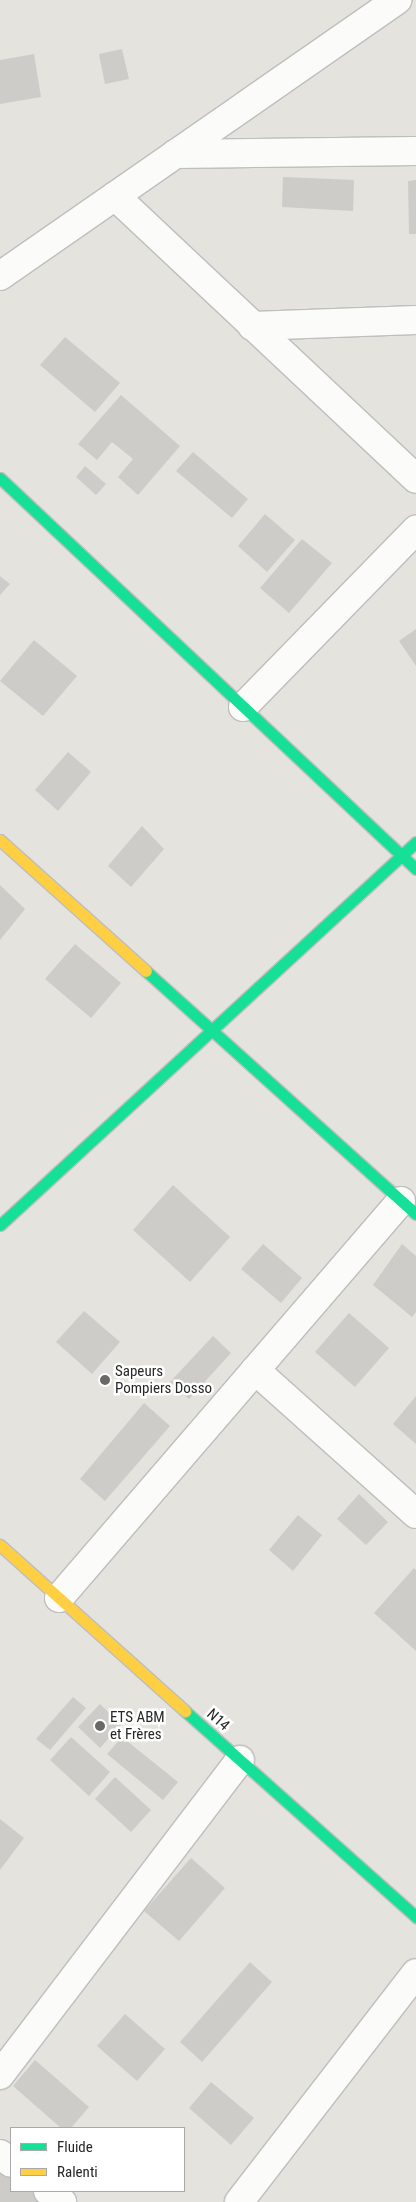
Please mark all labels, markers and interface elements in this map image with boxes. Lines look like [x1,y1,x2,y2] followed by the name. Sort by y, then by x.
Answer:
[115,1362,212,1397] place label: Sapeurs Pompiers Dosso
[99,1374,111,1386] marker: Sapeurs Pompiers Dosso
[203,1705,233,1735] street label: N14
[110,1708,165,1743] place label: ETS ABM et Frères
[94,1720,106,1732] marker: ETS ABM et Frères
[10,2127,185,2192] legend
[57,2138,93,2156] text: Fluide
[57,2163,98,2181] text: Ralenti

